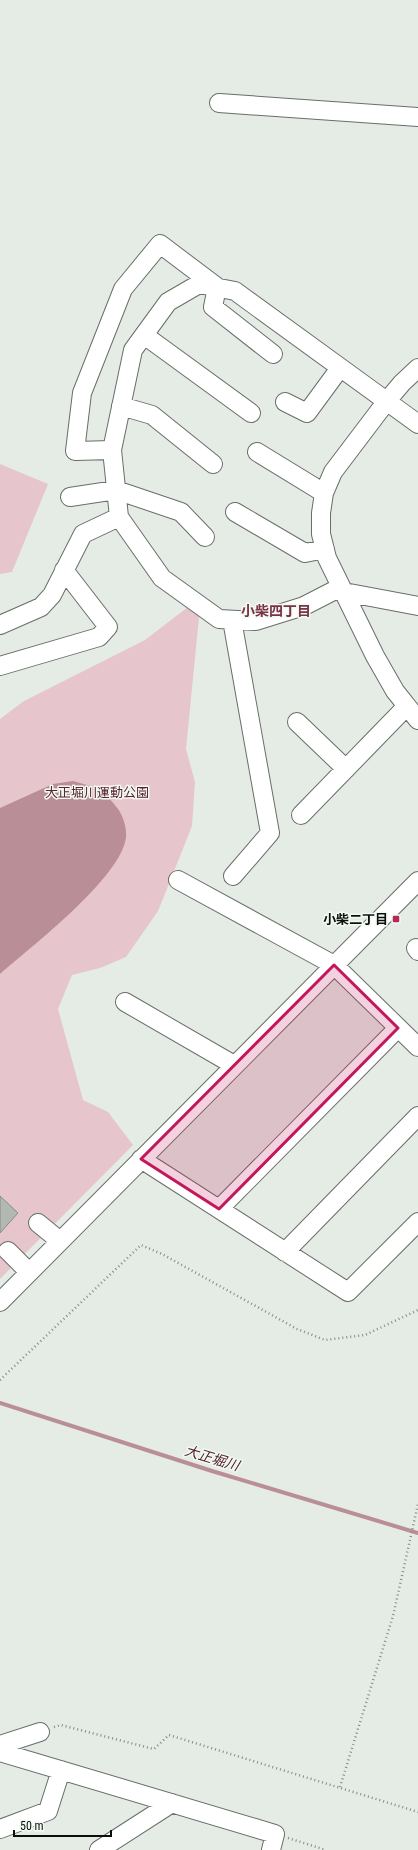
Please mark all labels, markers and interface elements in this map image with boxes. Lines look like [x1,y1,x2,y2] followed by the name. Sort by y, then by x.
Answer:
[241,603,311,619] district label: 小柴四丁目
[45,785,149,800] park label: 大正堀川運動公園
[323,912,388,927] place label: 小柴二丁目
[391,914,401,924] marker: 小柴二丁目
[183,1442,243,1474] water label: 大正堀川
[14,1812,111,1838] scale bar
[20,1819,44,1833] text: 50 m

